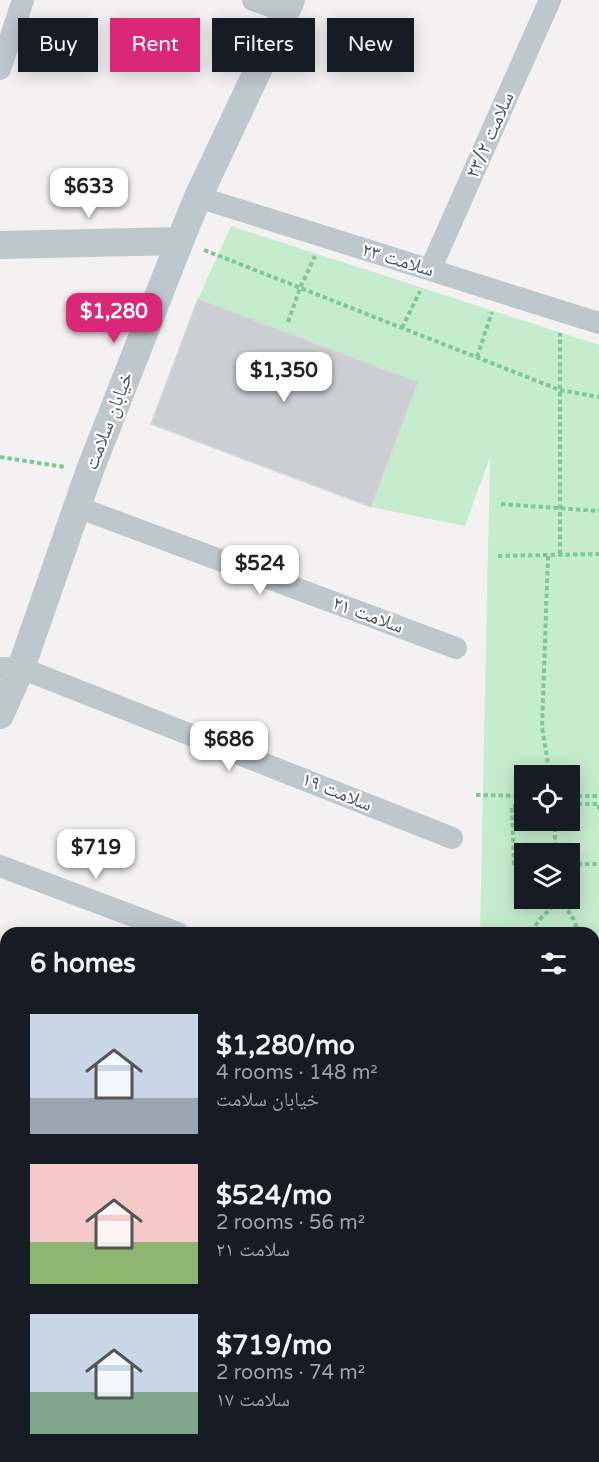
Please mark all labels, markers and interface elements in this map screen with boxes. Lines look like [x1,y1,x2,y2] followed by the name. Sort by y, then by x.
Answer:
[18,18,98,72] chip: Buy
[110,18,200,72] chip: Rent
[212,18,315,72] chip: Filters
[327,18,414,72] chip: New
[460,88,520,182] street label: سلامت ۲۳/۲
[53,168,125,219] pin: $633
[64,175,114,199] text: $633
[359,238,437,282] street label: سلامت ۲۳
[65,293,163,344] pin: $1,280
[80,300,148,324] text: $1,280
[235,352,333,403] pin: $1,350
[250,359,318,383] text: $1,350
[79,368,139,474] street label: خیابان سلامت
[224,545,296,596] pin: $524
[235,552,285,576] text: $524
[329,591,407,639] street label: سلامت ۲۱
[193,721,265,772] pin: $686
[204,728,254,752] text: $686
[514,765,580,909] map controls
[514,765,580,831] button: locate
[298,767,376,817] street label: سلامت ۱۹
[60,829,132,880] pin: $719
[71,836,121,860] text: $719
[514,843,580,909] button: layers
[537,947,570,980] icon: filters
[30,948,136,979] text: 6 homes
[216,1030,355,1061] text: $1,280/mo
[78,1038,150,1110] icon: home
[216,1061,378,1085] text: 4 rooms · 148 m²
[216,1088,319,1112] text: خیابان سلامت
[216,1180,332,1211] text: $524/mo
[78,1188,150,1260] icon: home
[216,1211,365,1235] text: 2 rooms · 56 m²
[216,1238,290,1262] text: سلامت ۲۱
[216,1330,332,1361] text: $719/mo
[78,1338,150,1410] icon: home
[216,1361,365,1385] text: 2 rooms · 74 m²
[216,1388,290,1412] text: سلامت ۱۷

